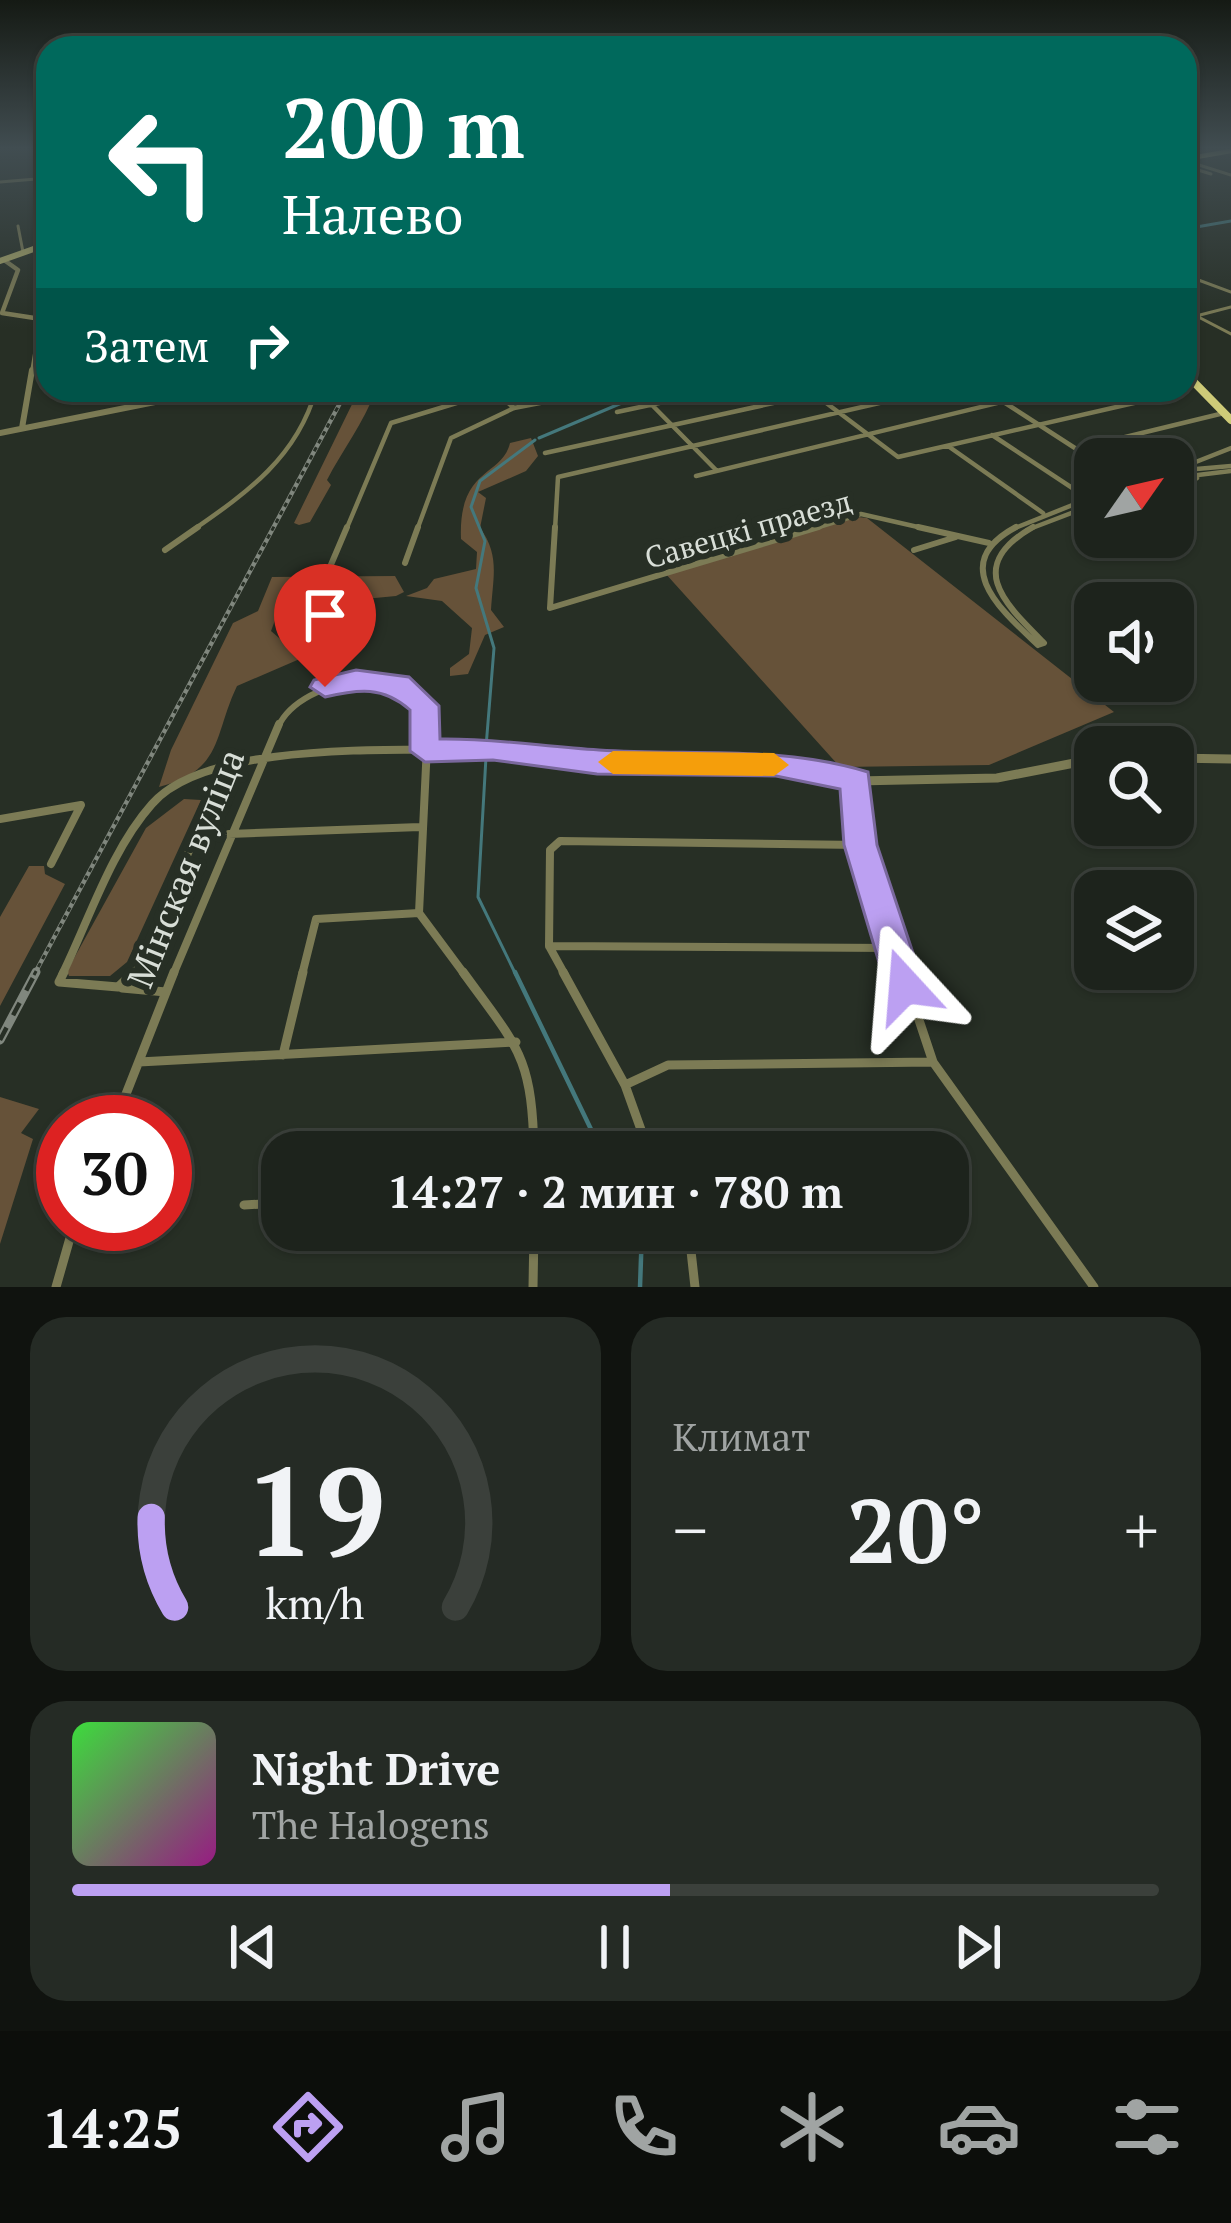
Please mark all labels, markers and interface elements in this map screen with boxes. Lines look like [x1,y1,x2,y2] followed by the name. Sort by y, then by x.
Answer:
[282,71,525,182] text: 200 m
[84,84,240,240] icon: left
[282,178,463,249] text: Налево
[234,312,300,378] icon: right
[84,315,210,375] text: Затем
[1074,438,1194,558] north arrow
[1074,438,1194,990] map controls
[640,480,856,578] street label: Савецкі праезд
[274,564,376,687] pin
[292,582,358,648] icon: arrive
[1074,582,1194,702] button: sound
[1074,726,1194,846] button: search
[116,742,254,994] street label: Мінская вуліца
[1074,870,1194,990] button: layers
[842,923,968,1049] position arrow
[36,1095,192,1251] speed limit sign: 30
[387,1161,843,1221] text: 14:27 · 2 мин · 780 m
[673,1410,810,1462] text: Климат
[245,1426,386,1592] text: 19
[846,1469,985,1589] text: 20°
[673,1485,708,1573] text: −
[1124,1485,1159,1573] text: +
[266,1574,365,1631] text: km/h
[252,1738,501,1798] text: Night Drive
[252,1798,490,1850] text: The Halogens
[220,1914,286,1980] icon: previous
[582,1914,648,1980] icon: pause
[945,1914,1011,1980] icon: next
[266,2085,350,2169] icon: directions
[434,2085,518,2169] icon: music
[602,2085,686,2169] icon: phone
[770,2085,854,2169] icon: climate
[937,2085,1021,2169] icon: car
[1105,2085,1189,2169] icon: filters
[42,2092,182,2163] text: 14:25

